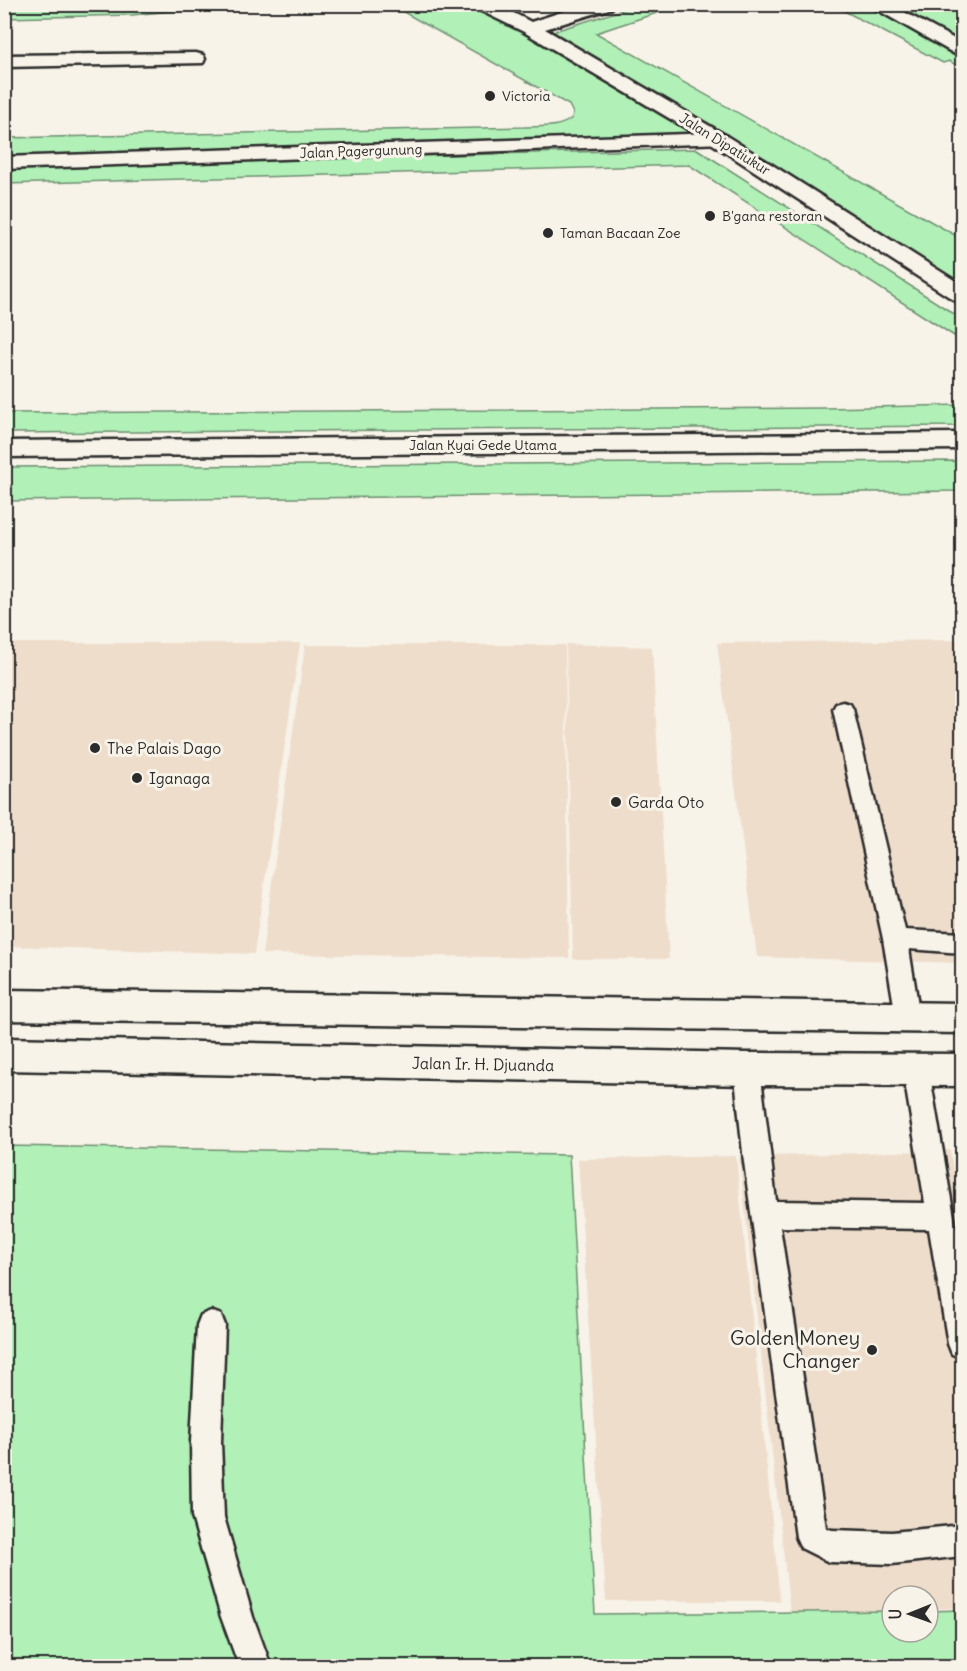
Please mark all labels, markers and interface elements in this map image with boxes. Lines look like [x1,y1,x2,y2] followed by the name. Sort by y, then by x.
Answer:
[502,87,550,105] place label: Victoria
[483,89,497,103] marker: Victoria
[676,109,774,179] street label: Jalan Dipatiukur
[299,140,423,162] street label: Jalan Pagergunung
[722,207,822,225] place label: B'gana restoran
[703,209,717,223] marker: B'gana restoran
[560,224,681,242] place label: Taman Bacaan Zoe
[541,226,555,240] marker: Taman Bacaan Zoe
[409,436,557,454] street label: Jalan Kyai Gede Utama
[107,738,221,758] place label: The Palais Dago
[88,741,102,755] marker: The Palais Dago
[149,768,210,788] place label: Iganaga
[130,771,144,785] marker: Iganaga
[628,792,704,812] place label: Garda Oto
[609,795,623,809] marker: Garda Oto
[412,1053,554,1075] street label: Jalan Ir. H. Djuanda
[730,1325,860,1373] place label: Golden Money Changer
[865,1343,879,1357] marker: Golden Money Changer
[880,1584,940,1644] north arrow
[885,1609,905,1620] text: U

